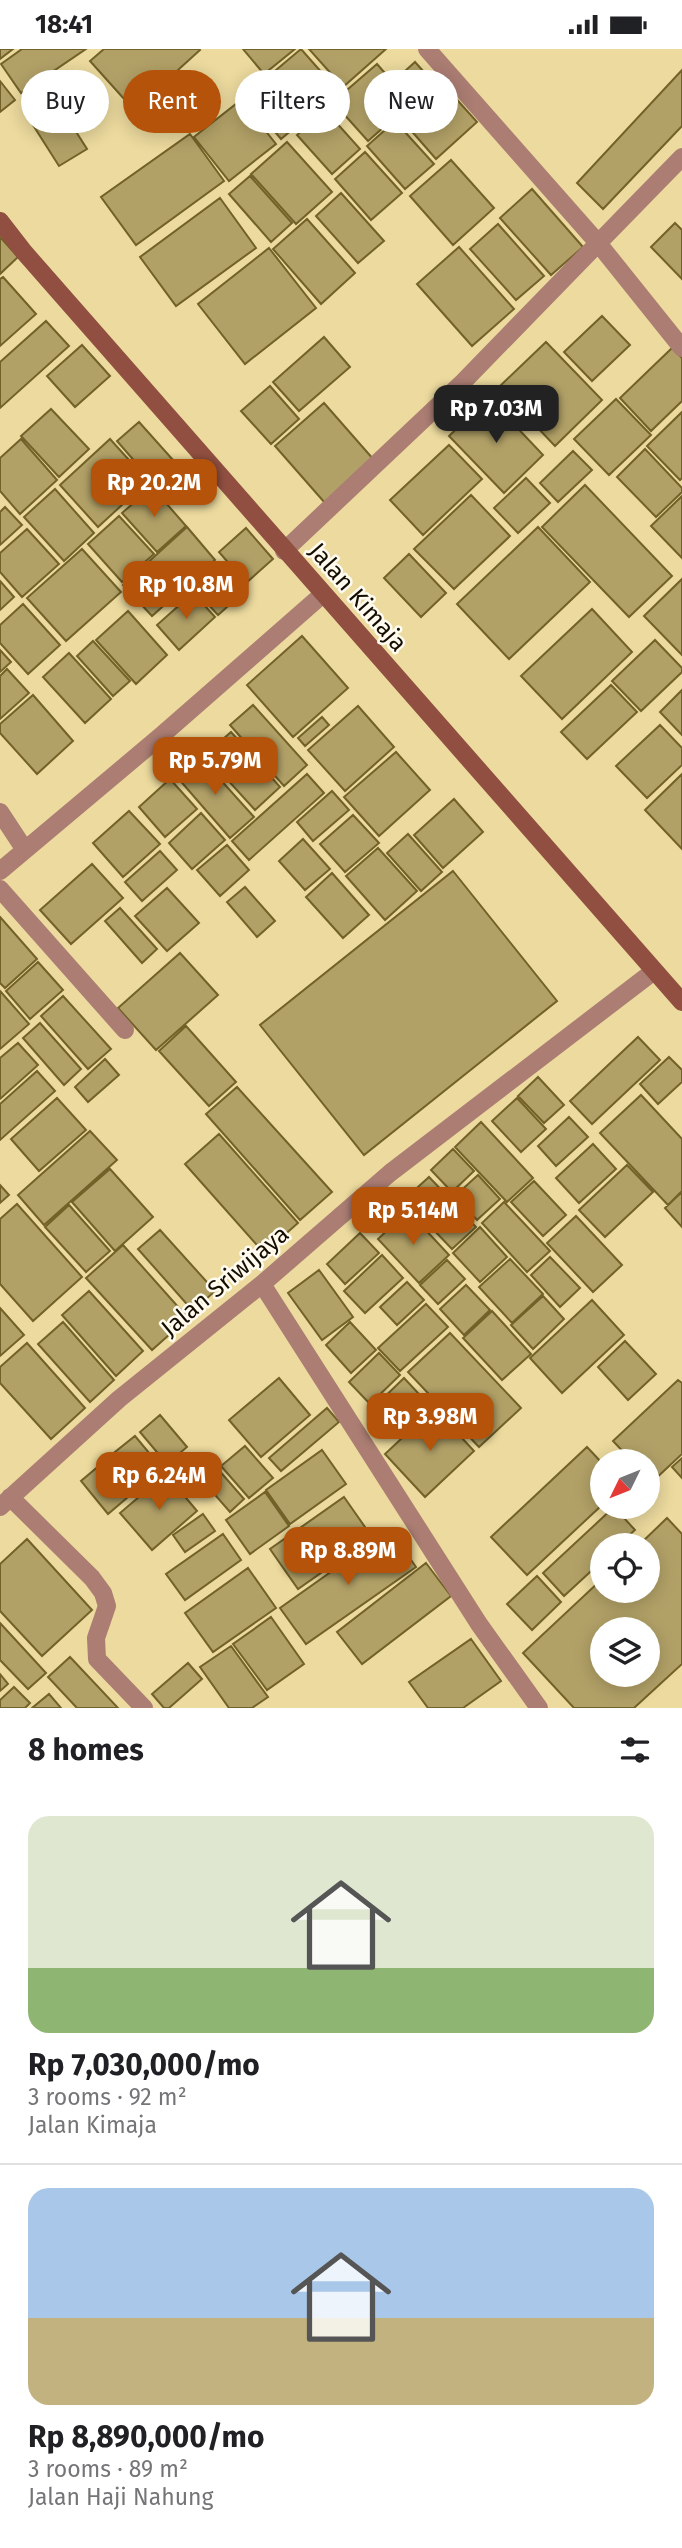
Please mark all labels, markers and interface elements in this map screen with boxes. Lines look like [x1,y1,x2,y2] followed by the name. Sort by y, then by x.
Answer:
[35,9,93,40] text: 18:41
[21,70,109,133] chip: Buy
[123,70,221,133] chip: Rent
[235,70,350,133] chip: Filters
[364,70,458,133] chip: New
[424,385,568,445] pin: Rp 7.03M
[450,394,542,422] text: Rp 7.03M
[82,459,226,519] pin: Rp 20.2M
[107,468,201,496] text: Rp 20.2M
[303,537,413,657] street label: Jalan Kimaja
[114,561,258,621] pin: Rp 10.8M
[139,570,233,598] text: Rp 10.8M
[143,737,287,797] pin: Rp 5.79M
[169,746,261,774] text: Rp 5.79M
[341,1187,485,1247] pin: Rp 5.14M
[368,1196,458,1224] text: Rp 5.14M
[156,1220,294,1342] street label: Jalan Sriwijaya
[358,1393,502,1453] pin: Rp 3.98M
[383,1402,477,1430] text: Rp 3.98M
[590,1449,660,1519] north arrow
[590,1449,660,1687] map controls
[87,1453,231,1512] pin: Rp 6.24M
[112,1461,206,1489] text: Rp 6.24M
[276,1527,420,1587] pin: Rp 8.89M
[590,1533,660,1603] button: locate
[300,1536,396,1564] text: Rp 8.89M
[590,1617,660,1687] button: layers
[616,1731,654,1769] icon: filters
[28,1732,144,1768] text: 8 homes
[278,1862,404,1988] icon: home
[28,2047,260,2083] text: Rp 7,030,000/mo
[28,2083,187,2111] text: 3 rooms · 92 m²
[28,2111,157,2139] text: Jalan Kimaja
[278,2234,404,2360] icon: home
[28,2419,264,2455] text: Rp 8,890,000/mo
[28,2455,188,2483] text: 3 rooms · 89 m²
[28,2483,213,2511] text: Jalan Haji Nahung

